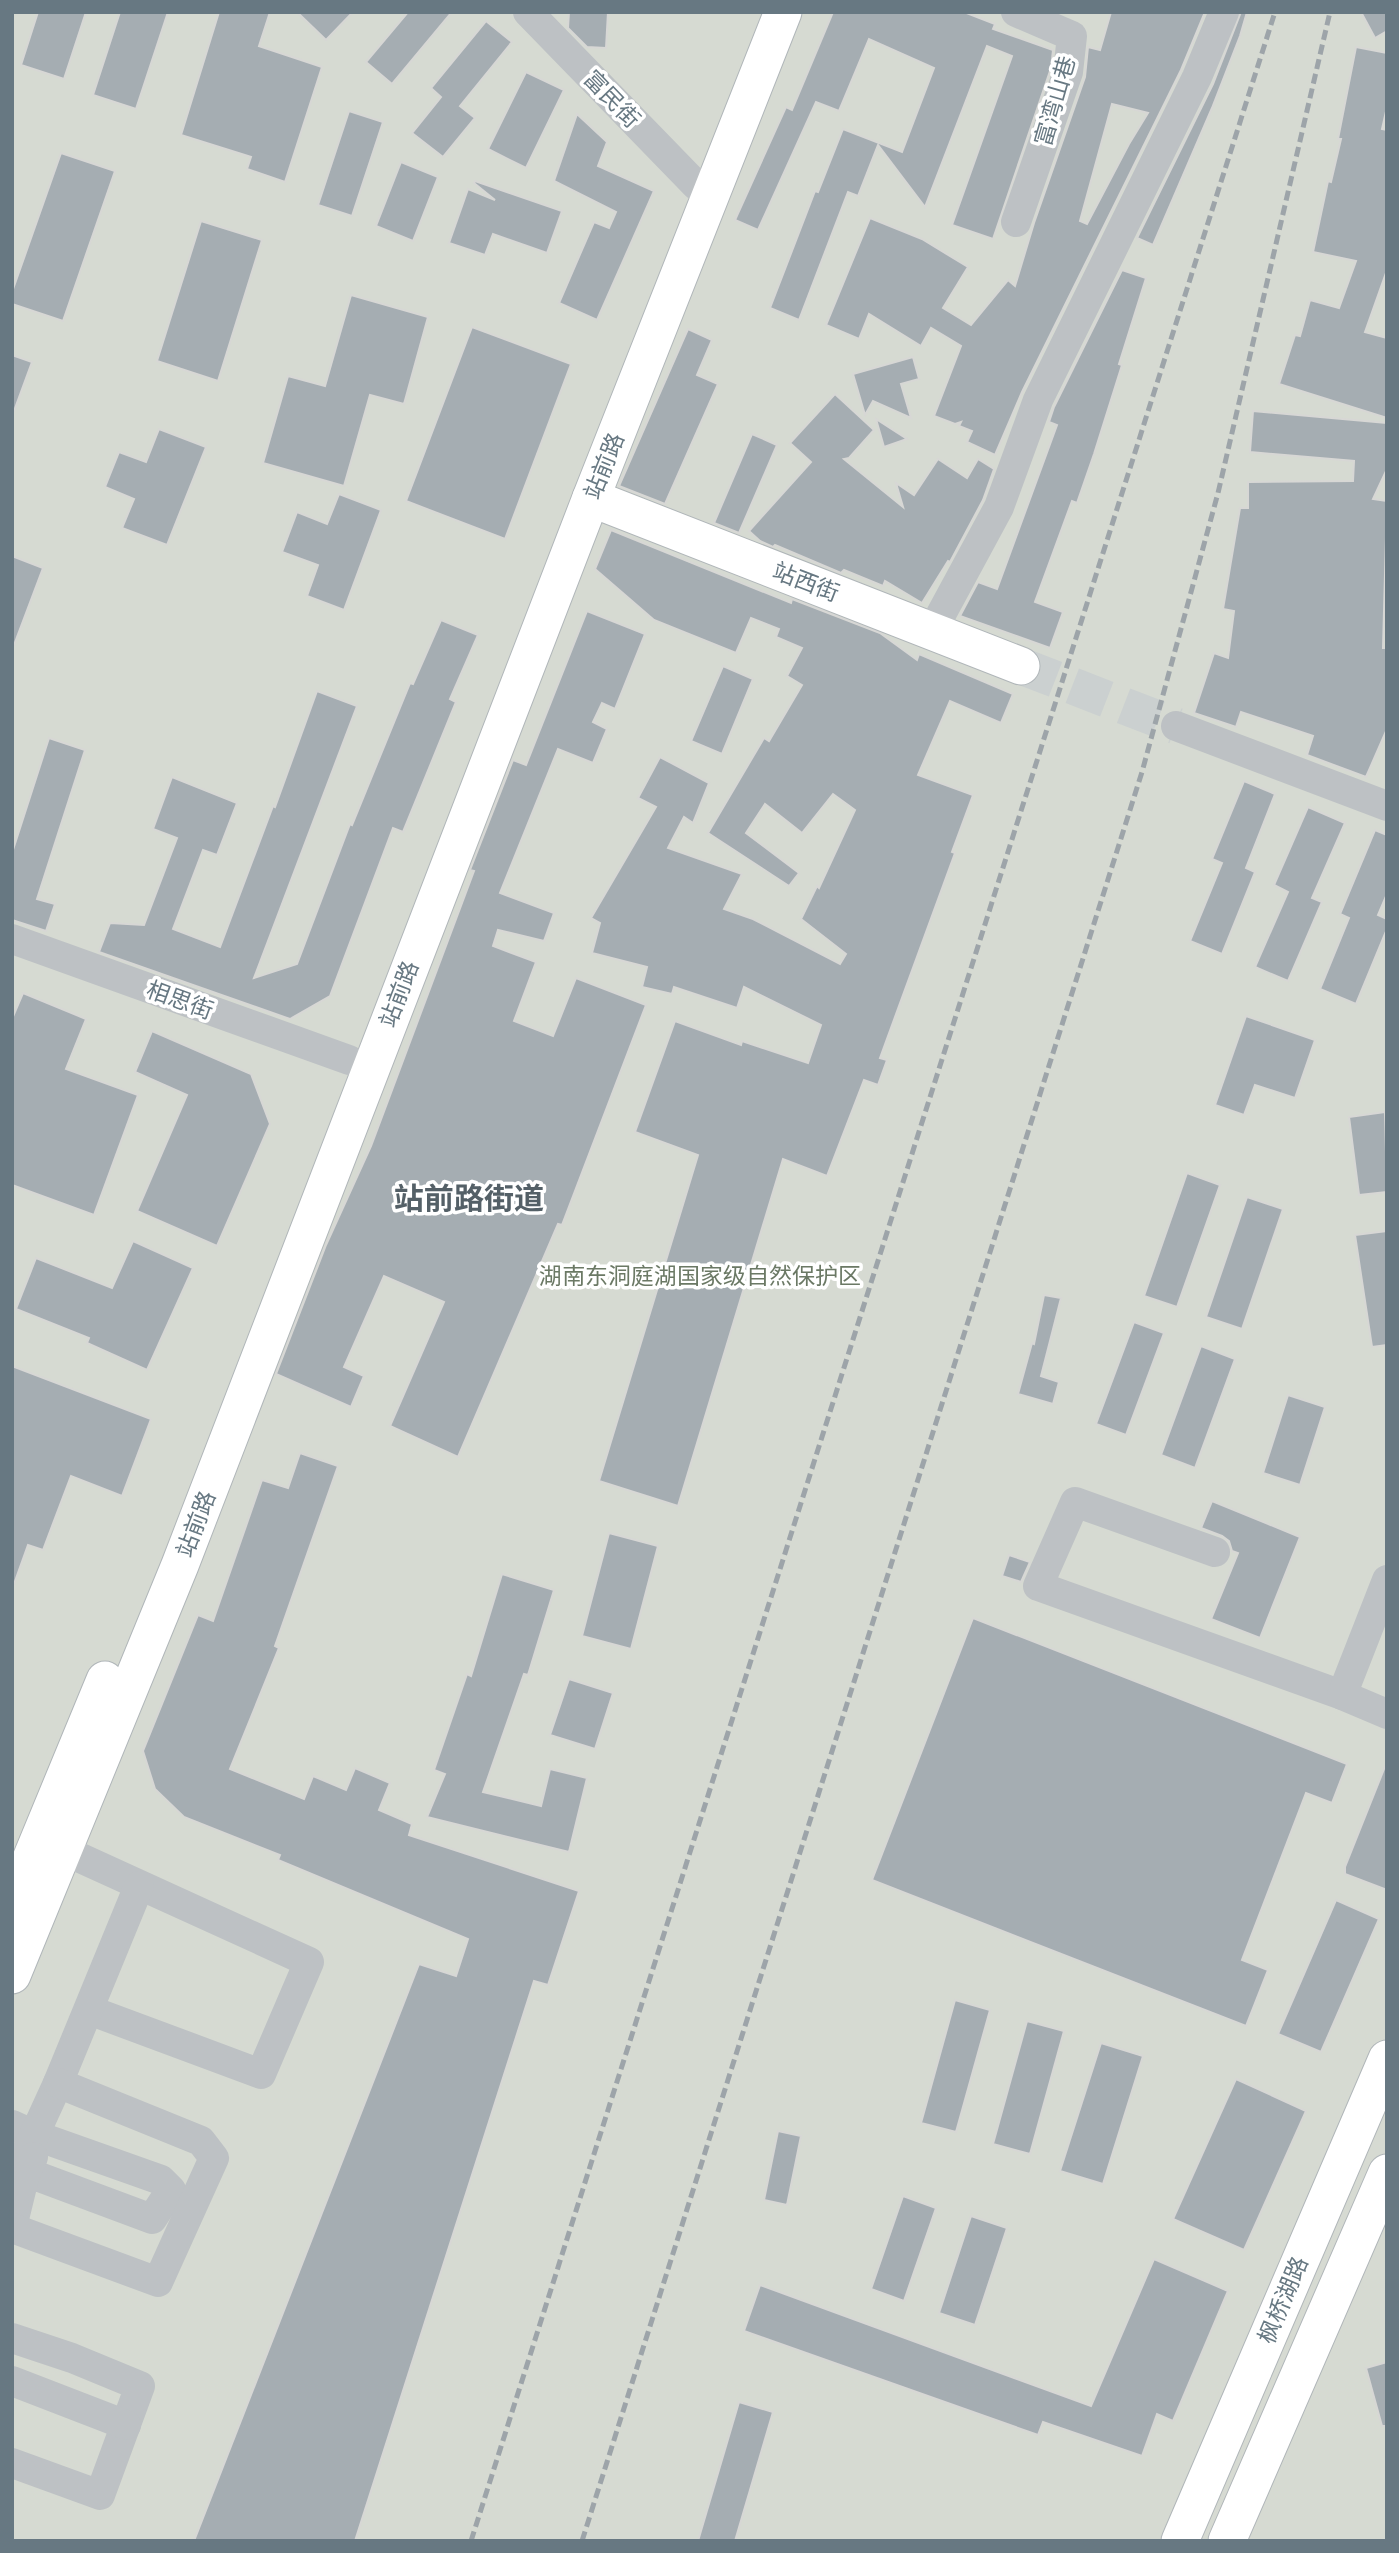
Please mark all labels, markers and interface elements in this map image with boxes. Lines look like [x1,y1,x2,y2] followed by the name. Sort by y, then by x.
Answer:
[1029,53,1081,149] street label: 富湾山巷
[578,64,646,134] street label: 富民街
[578,429,630,503] street label: 站前路
[769,557,843,607] street label: 站西街
[374,957,424,1031] street label: 站前路
[143,975,217,1025] street label: 相思街
[394,1181,544,1217] district label: 站前路街道
[539,1262,861,1290] park label: 湖南东洞庭湖国家级自然保护区
[171,1487,221,1561] street label: 站前路
[1252,2252,1314,2348] street label: 枫桥湖路

